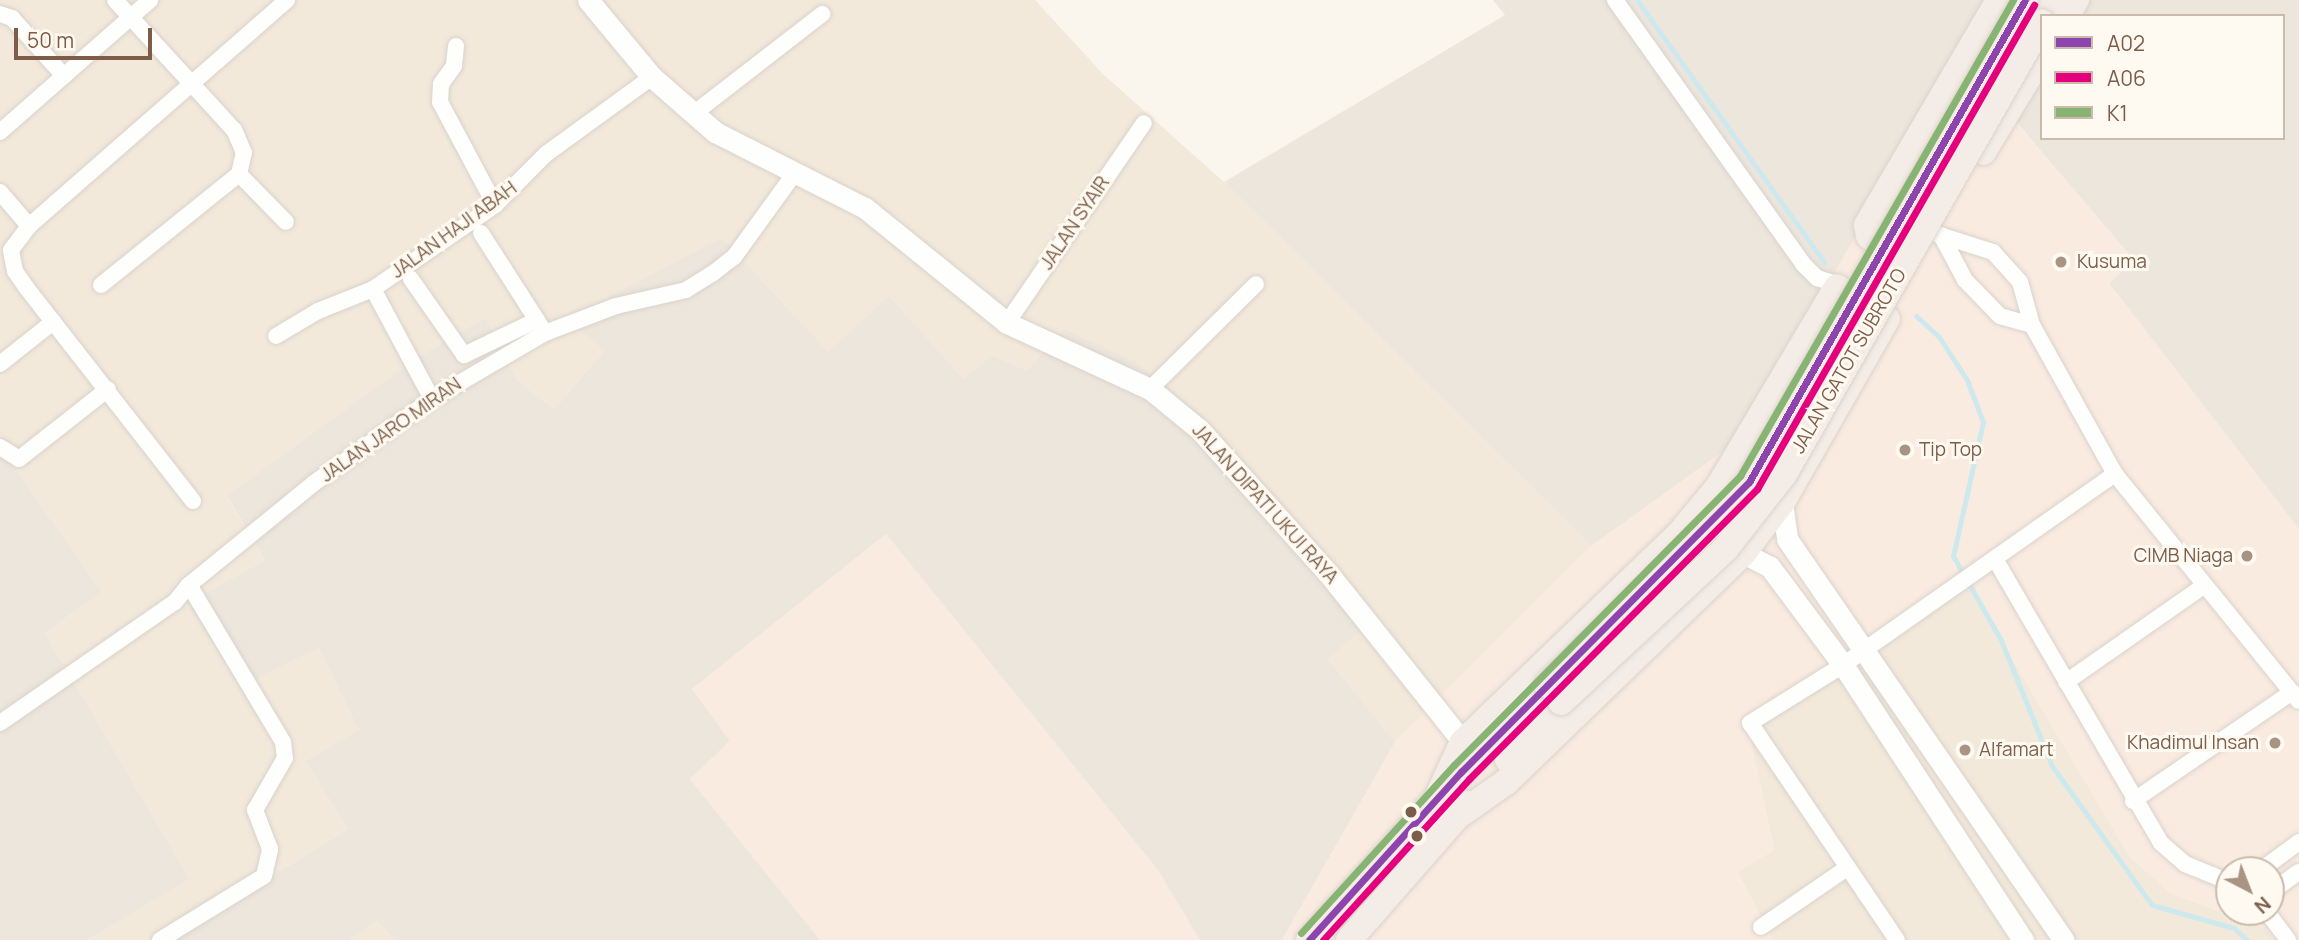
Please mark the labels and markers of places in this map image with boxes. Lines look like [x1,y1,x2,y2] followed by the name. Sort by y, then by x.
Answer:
[2077,251,2147,273] place label: Kusuma
[2051,252,2071,272] marker: Kusuma
[1919,439,1982,461] place label: Tip Top
[1897,442,1913,458] marker: Tip Top
[2134,545,2233,567] place label: CIMB Niaga
[2239,548,2255,564] marker: CIMB Niaga
[2127,732,2259,754] place label: Khadimul Insan
[2265,733,2285,753] marker: Khadimul Insan
[1979,739,2054,761] place label: Alfamart
[1957,742,1973,758] marker: Alfamart
[1404,805,1418,819] unlabelled marker
[1410,829,1424,843] unlabelled marker

